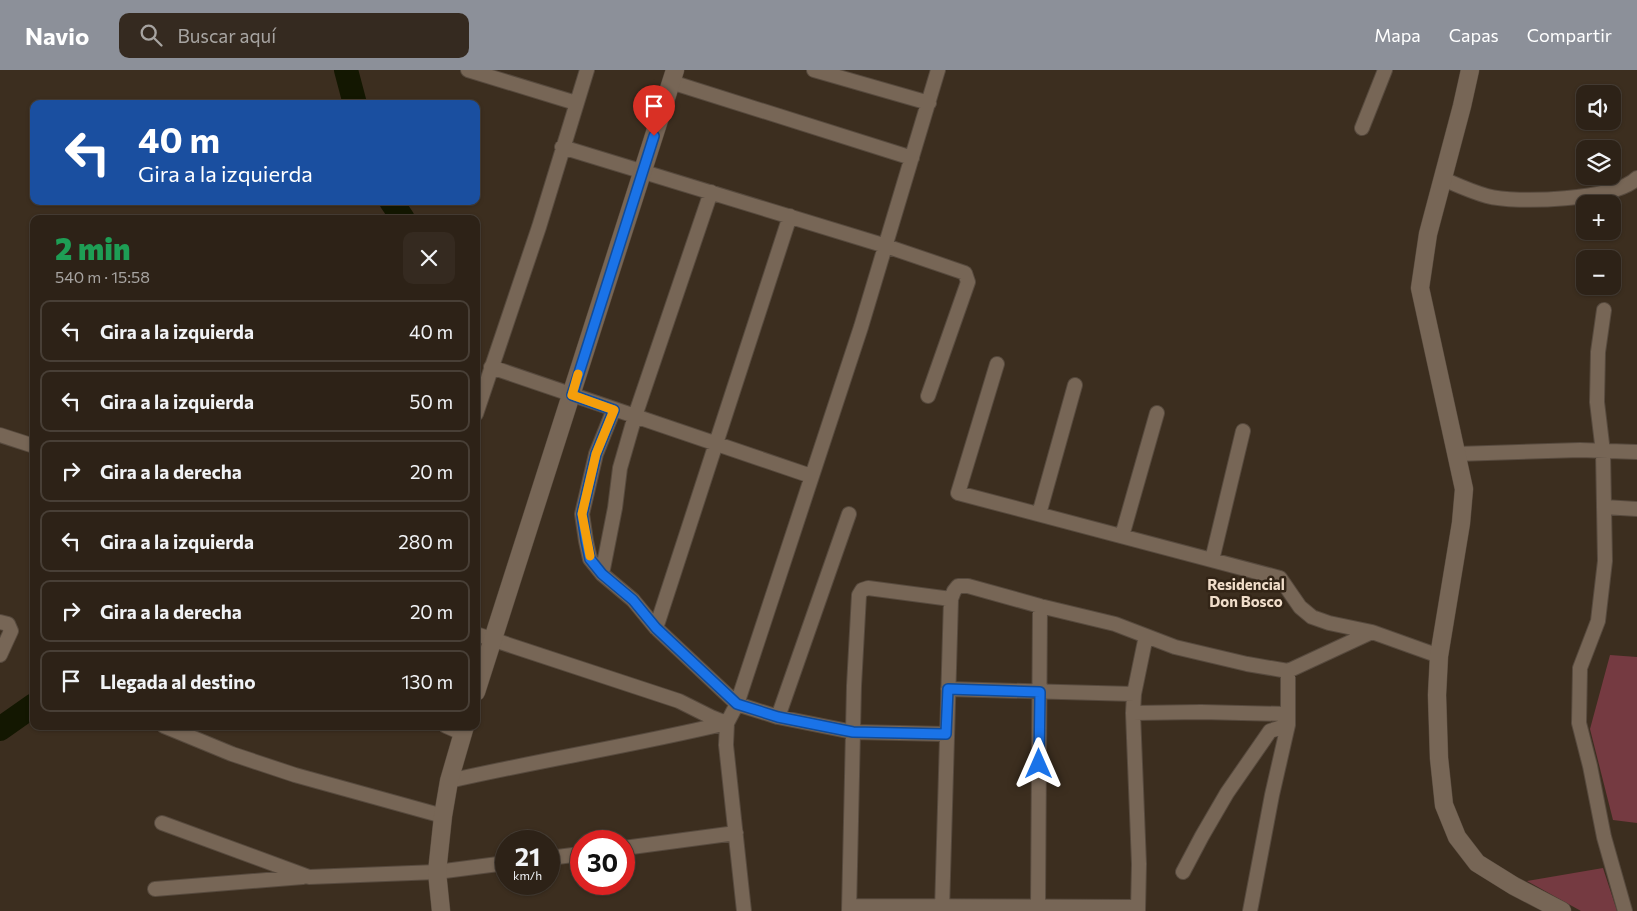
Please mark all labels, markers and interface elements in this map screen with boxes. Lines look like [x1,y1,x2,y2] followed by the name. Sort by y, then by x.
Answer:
[119,13,469,58] search box
[25,21,89,50] text: Navio
[137,21,165,49] icon: search
[177,24,276,47] text: Buscar aquí
[1374,24,1421,46] text: Mapa
[1449,24,1499,46] text: Capas
[1527,24,1612,46] text: Compartir
[633,85,675,136] pin
[1576,85,1621,295] map controls
[1576,85,1621,130] button: sound
[640,92,668,120] icon: arrive
[138,117,220,160] text: 40 m
[55,120,120,185] icon: left
[1576,140,1621,185] button: layers
[138,160,313,187] text: Gira a la izquierda
[1576,195,1621,240] button: +
[55,229,130,266] text: 2 min
[403,232,455,284] button: close
[1576,250,1621,295] button: −
[55,267,150,286] text: 540 m · 15:58
[57,317,85,345] icon: left
[100,320,254,343] text: Gira a la izquierda
[409,320,453,343] text: 40 m
[57,387,85,415] icon: left
[100,390,254,413] text: Gira a la izquierda
[409,390,453,413] text: 50 m
[57,457,85,485] icon: right
[100,460,242,483] text: Gira a la derecha
[410,460,453,483] text: 20 m
[57,527,85,555] icon: left
[100,530,254,553] text: Gira a la izquierda
[398,530,453,553] text: 280 m
[1207,575,1285,610] district label: Residencial Don Bosco
[57,597,85,625] icon: right
[100,600,242,623] text: Gira a la derecha
[410,600,453,623] text: 20 m
[57,667,85,695] icon: arrive
[100,670,256,693] text: Llegada al destino
[401,670,453,693] text: 130 m
[1012,737,1064,789] position arrow
[570,830,635,895] speed limit sign: 30
[515,841,540,871] text: 21
[513,868,542,882] text: km/h

